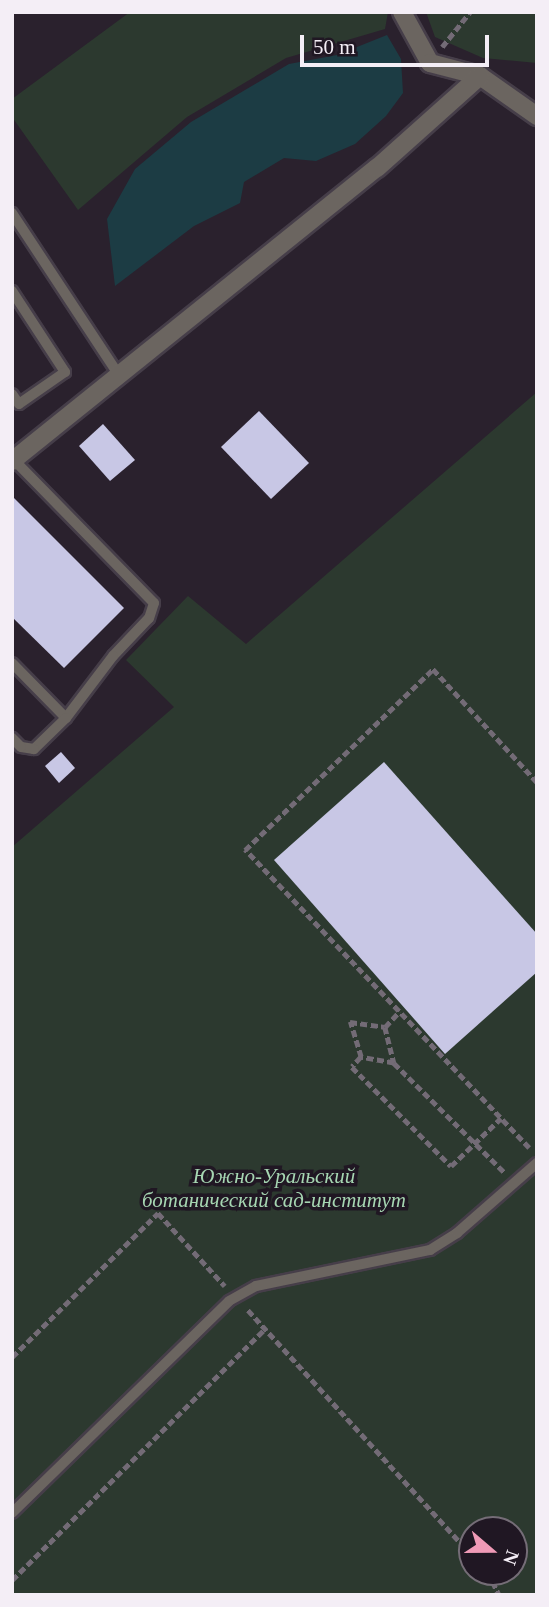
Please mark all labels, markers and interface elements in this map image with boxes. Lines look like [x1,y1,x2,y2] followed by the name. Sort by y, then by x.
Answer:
[304,21,493,65] scale bar
[313,35,356,59] text: 50 m
[142,1163,406,1213] park label: Южно-Уральский ботанический сад-институт
[458,1516,528,1586] north arrow
[499,1548,524,1568] text: N

